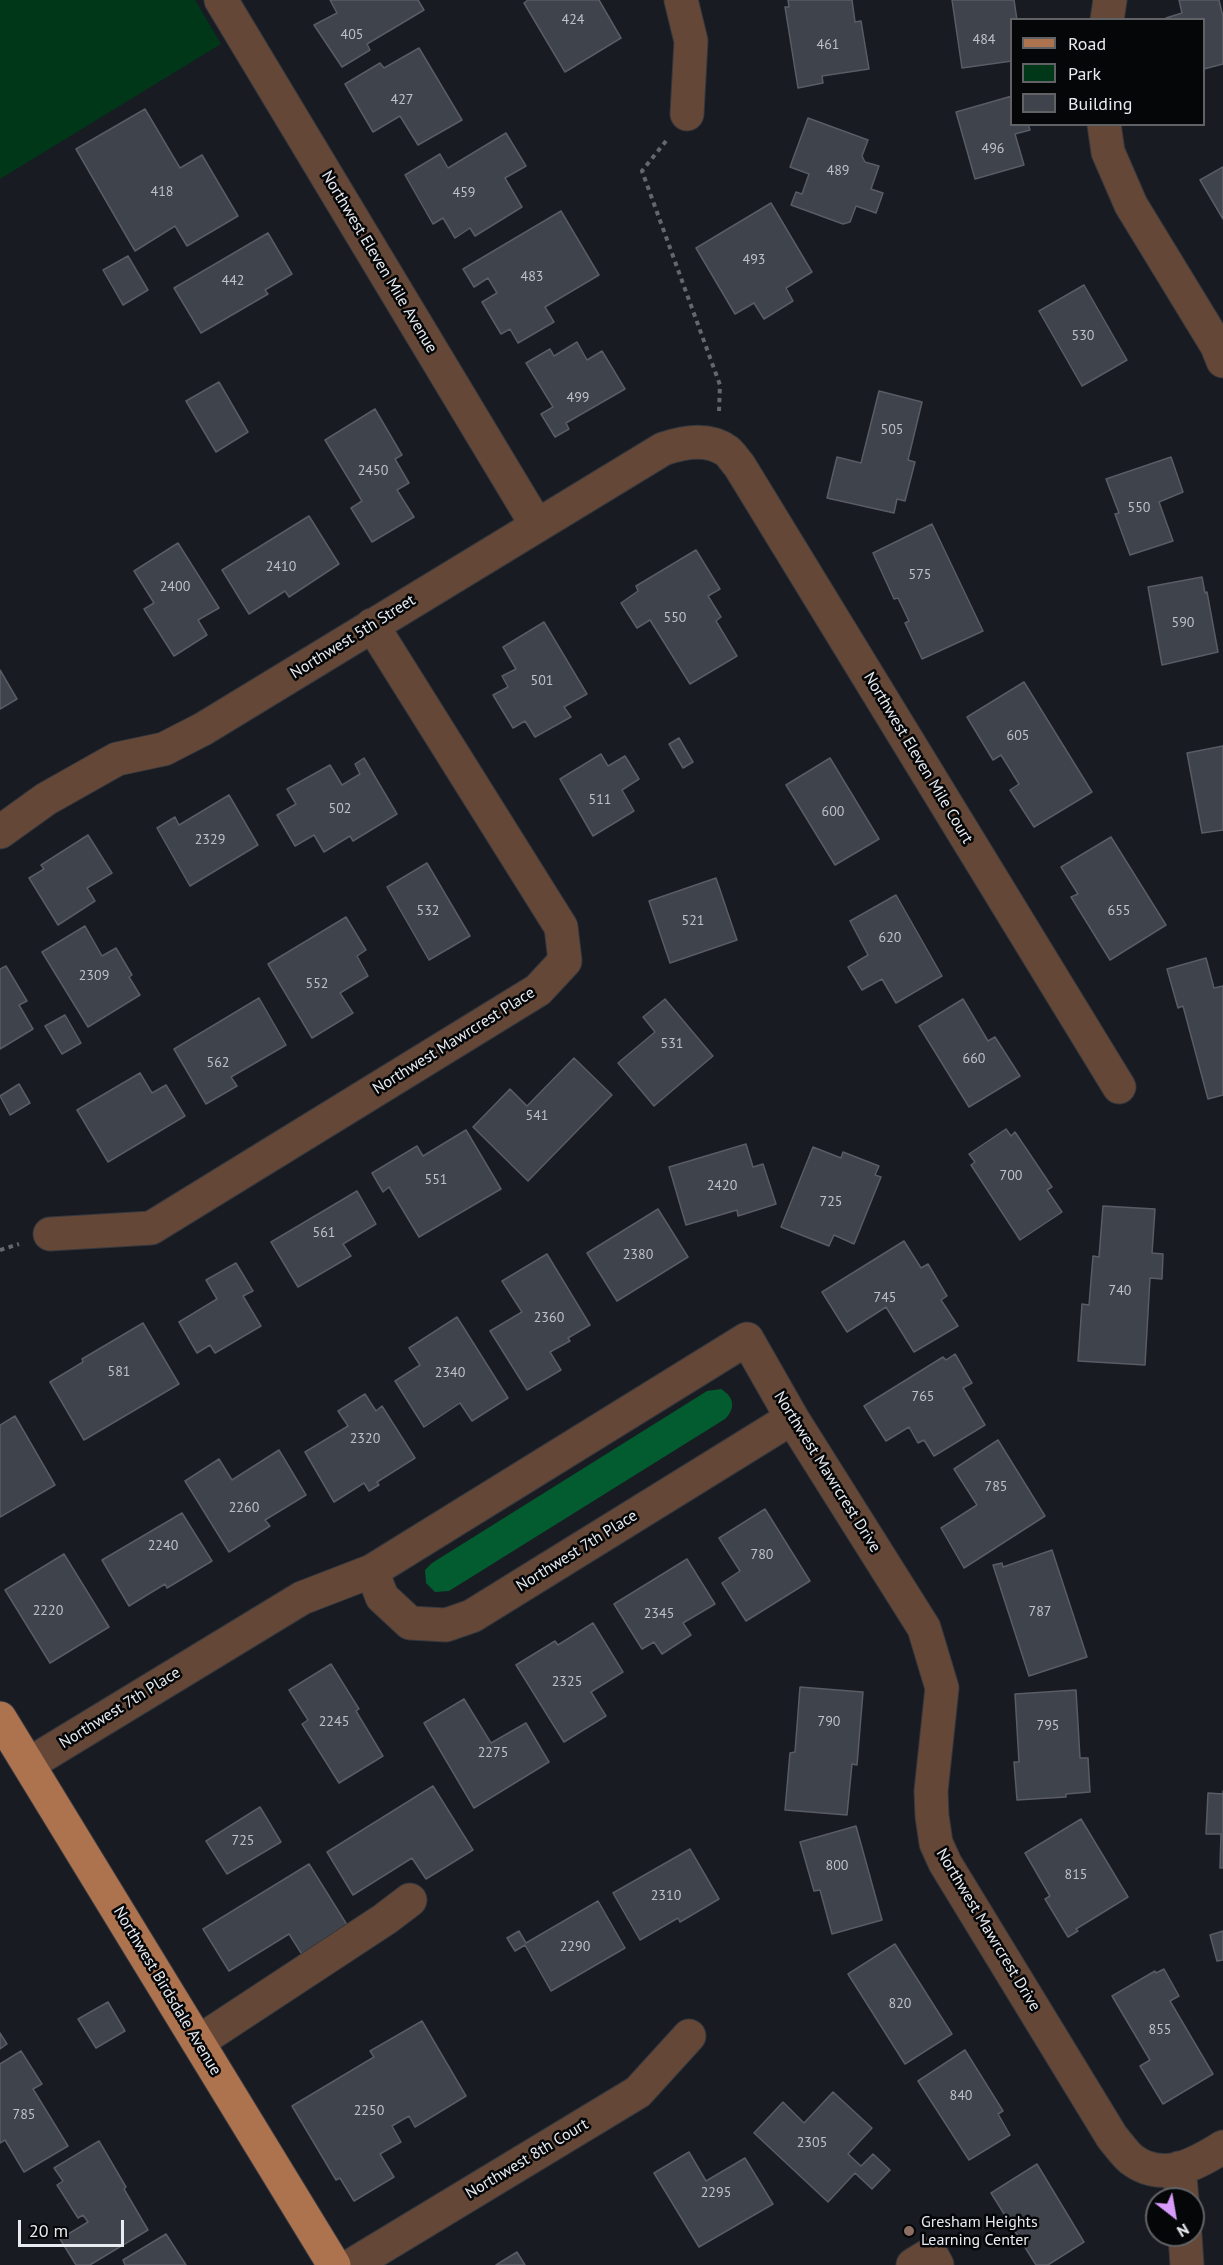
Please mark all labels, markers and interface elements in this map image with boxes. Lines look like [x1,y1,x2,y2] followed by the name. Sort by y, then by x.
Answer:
[562,12,584,28] house number: 424
[1010,18,1205,126] legend
[341,27,363,43] house number: 405
[973,32,995,48] house number: 484
[1068,32,1106,55] text: Road
[817,37,839,53] house number: 461
[1068,62,1101,85] text: Park
[391,92,413,108] house number: 427
[1068,92,1132,115] text: Building
[982,141,1004,157] house number: 496
[827,163,849,179] house number: 489
[317,167,441,357] street label: Northwest Eleven Mile Avenue
[151,184,173,200] house number: 418
[453,185,475,201] house number: 459
[743,252,765,268] house number: 493
[521,269,543,285] house number: 483
[222,273,244,289] house number: 442
[1072,328,1094,344] house number: 530
[567,390,589,406] house number: 499
[881,422,903,438] house number: 505
[358,463,388,479] house number: 2450
[1128,500,1150,516] house number: 550
[266,559,296,575] house number: 2410
[909,567,931,583] house number: 575
[160,579,190,595] house number: 2400
[287,591,419,683] street label: Northwest 5th Street
[664,610,686,626] house number: 550
[1172,615,1194,631] house number: 590
[859,669,977,847] street label: Northwest Eleven Mile Court
[531,673,553,689] house number: 501
[1007,728,1029,744] house number: 605
[589,792,611,808] house number: 511
[329,801,351,817] house number: 502
[822,804,844,820] house number: 600
[195,832,225,848] house number: 2329
[417,903,439,919] house number: 532
[1108,903,1130,919] house number: 655
[682,913,704,929] house number: 521
[879,930,901,946] house number: 620
[79,968,109,984] house number: 2309
[306,976,328,992] house number: 552
[370,983,538,1099] street label: Northwest Mawrcrest Place
[661,1036,683,1052] house number: 531
[963,1051,985,1067] house number: 660
[207,1055,229,1071] house number: 562
[526,1108,548,1124] house number: 541
[1000,1168,1022,1184] house number: 700
[425,1172,447,1188] house number: 551
[707,1178,737,1194] house number: 2420
[820,1194,842,1210] house number: 725
[313,1225,335,1241] house number: 561
[623,1247,653,1263] house number: 2380
[1109,1283,1131,1299] house number: 740
[874,1290,896,1306] house number: 745
[534,1310,564,1326] house number: 2360
[108,1364,130,1380] house number: 581
[435,1365,465,1381] house number: 2340
[769,1388,885,1556] street label: Northwest Mawrcrest Drive
[912,1389,934,1405] house number: 765
[350,1431,380,1447] house number: 2320
[985,1479,1007,1495] house number: 785
[229,1500,259,1516] house number: 2260
[513,1506,641,1596] street label: Northwest 7th Place
[148,1538,178,1554] house number: 2240
[751,1547,773,1563] house number: 780
[33,1603,63,1619] house number: 2220
[1029,1604,1051,1620] house number: 787
[644,1606,674,1622] house number: 2345
[56,1663,184,1753] street label: Northwest 7th Place
[552,1674,582,1690] house number: 2325
[319,1714,349,1730] house number: 2245
[818,1714,840,1730] house number: 790
[1037,1718,1059,1734] house number: 795
[478,1745,508,1761] house number: 2275
[232,1833,254,1849] house number: 725
[932,1845,1044,2015] street label: Northwest Mawrcrest Drive
[826,1858,848,1874] house number: 800
[1065,1867,1087,1883] house number: 815
[651,1888,681,1904] house number: 2310
[109,1903,225,2079] street label: Northwest Birdsdale Avenue
[560,1939,590,1955] house number: 2290
[889,1996,911,2012] house number: 820
[1149,2022,1171,2038] house number: 855
[950,2088,972,2104] house number: 840
[354,2103,384,2119] house number: 2250
[13,2107,35,2123] house number: 785
[462,2115,592,2203] street label: Northwest 8th Court
[797,2135,827,2151] house number: 2305
[701,2185,731,2201] house number: 2295
[1145,2187,1205,2247] north arrow
[21,2208,128,2246] scale bar
[921,2212,1038,2250] place label: Gresham Heights Learning Center
[29,2219,68,2242] text: 20 m
[1174,2219,1193,2242] text: N
[902,2224,916,2238] marker: Gresham Heights Learning Center

